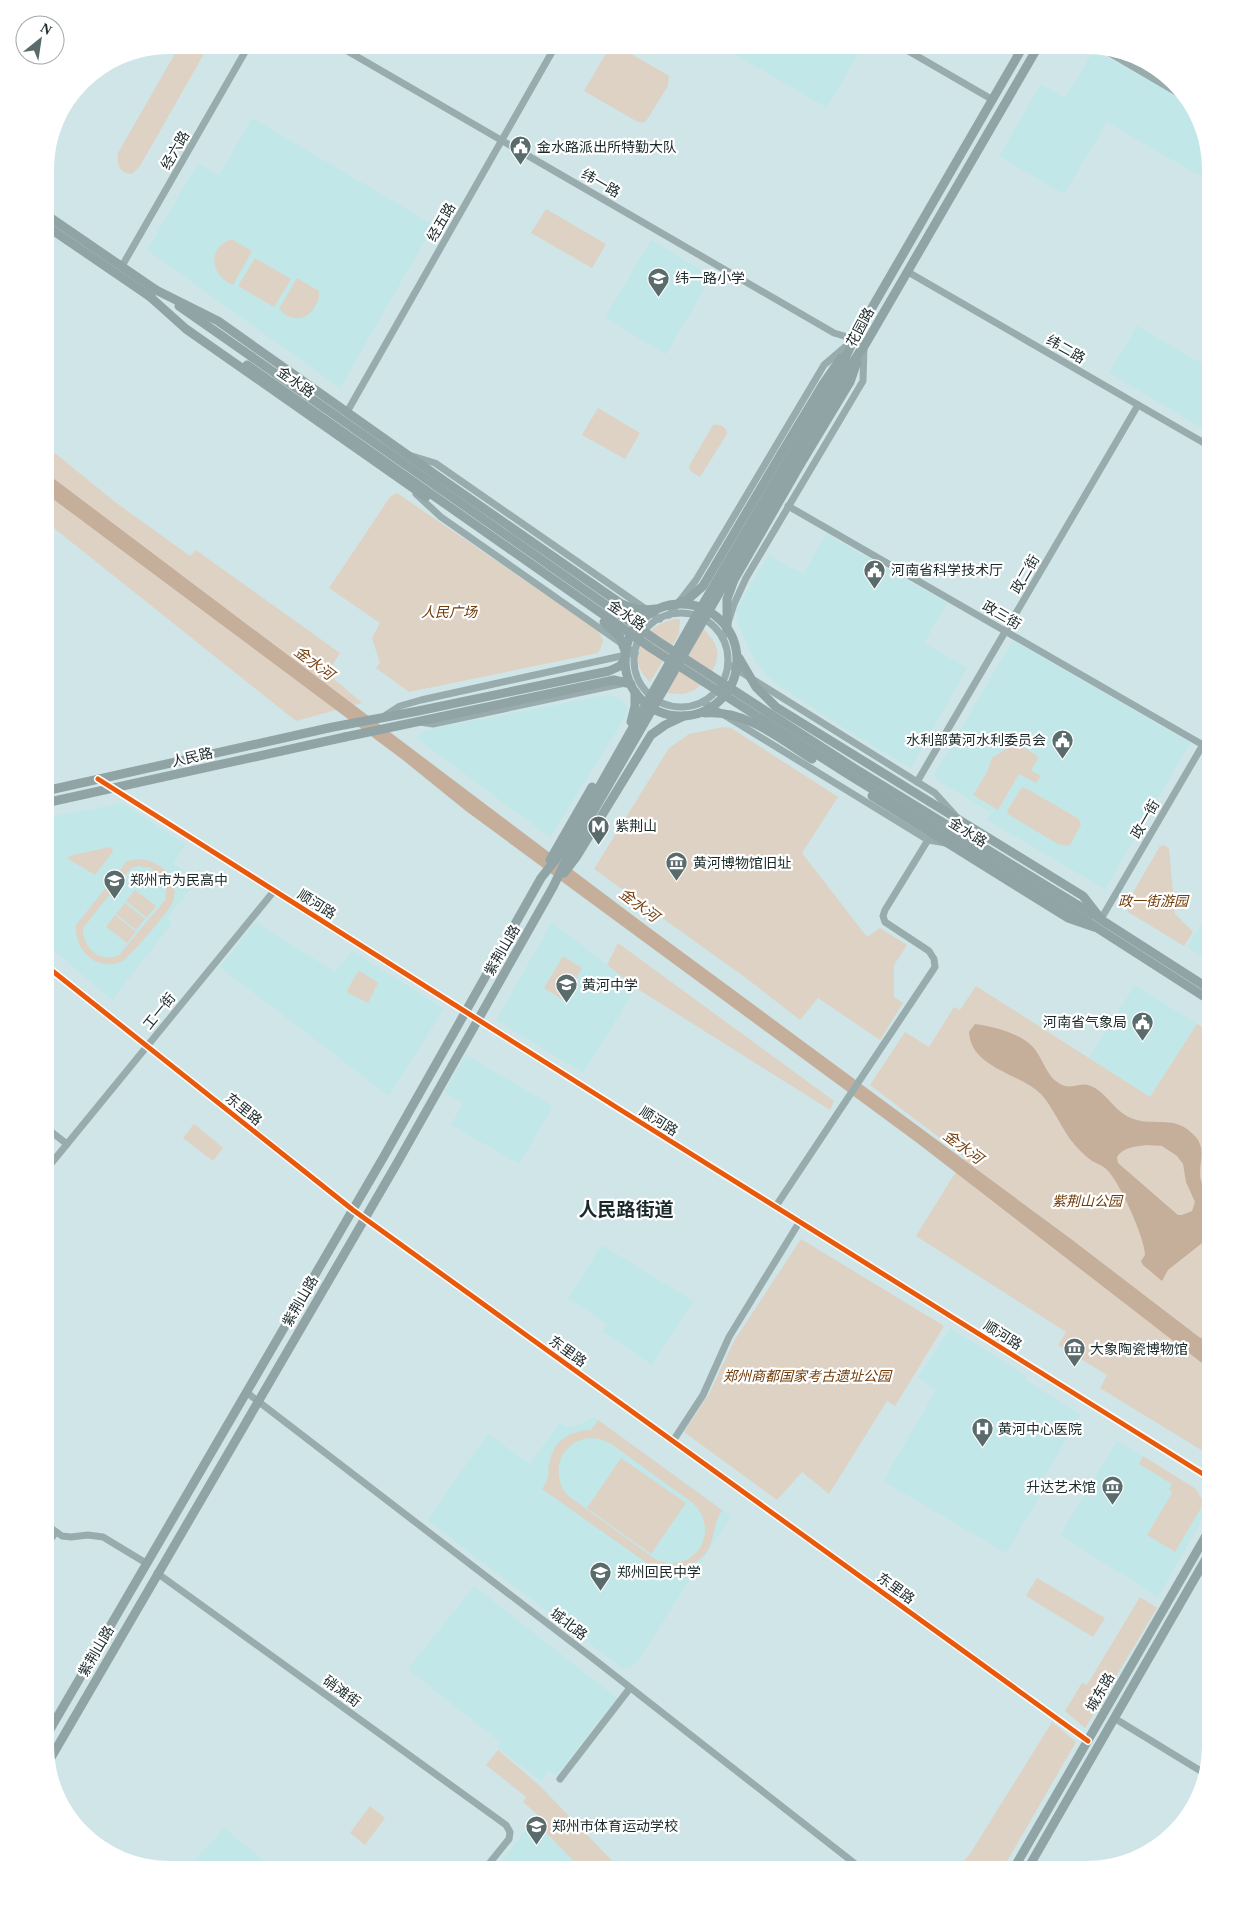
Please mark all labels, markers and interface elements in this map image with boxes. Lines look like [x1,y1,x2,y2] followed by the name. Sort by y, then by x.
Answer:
[15,15,65,65] north arrow
[38,20,54,38] text: N
[158,128,192,172] street label: 经六路
[509,135,533,166] public building icon: 金水路派出所特勤大队
[537,140,677,155] place label: 金水路派出所特勤大队
[579,166,623,200] street label: 纬一路
[424,200,458,244] street label: 经五路
[647,266,671,297] school or university icon: 纬一路小学
[675,271,745,286] place label: 纬一路小学
[844,305,877,349] street label: 花园路
[1044,332,1088,366] street label: 纬二路
[274,364,317,401] street label: 金水路
[1008,552,1042,596] street label: 政二街
[863,558,887,589] public building icon: 河南省科学技术厅
[891,563,1003,578] place label: 河南省科学技术厅
[605,597,648,633] street label: 金水路
[980,598,1024,632] street label: 政三街
[421,605,478,620] park label: 人民广场
[291,643,339,685] water label: 金水河
[1050,728,1074,759] public building icon: 水利部黄河水利委员会
[906,733,1046,748] place label: 水利部黄河水利委员会
[170,745,214,770] street label: 人民路
[1128,797,1162,841] street label: 政一街
[587,814,611,845] metro station icon: 紫荆山
[946,815,990,850] street label: 金水路
[615,819,657,834] place label: 紫荆山
[665,851,689,882] museum icon: 黄河博物馆旧址
[693,855,791,871] place label: 黄河博物馆旧址
[102,868,126,899] school or university icon: 郑州市为民高中
[130,872,228,888] place label: 郑州市为民高中
[616,885,664,927] water label: 金水河
[295,887,339,922] street label: 顺河路
[1118,894,1190,909] park label: 政一街游园
[482,922,523,978] street label: 紫荆山路
[554,973,578,1004] school or university icon: 黄河中学
[582,978,638,993] place label: 黄河中学
[140,990,178,1032] street label: 工一街
[1131,1010,1155,1041] public building icon: 河南省气象局
[1043,1015,1127,1030] place label: 河南省气象局
[223,1090,265,1128] street label: 东里路
[637,1104,681,1139] street label: 顺河路
[940,1127,988,1169] water label: 金水河
[1052,1194,1124,1209] park label: 紫荆山公园
[578,1199,674,1220] district label: 人民路街道
[280,1273,321,1329] street label: 紫荆山路
[981,1318,1025,1353] street label: 顺河路
[546,1333,589,1370] street label: 东里路
[1062,1337,1086,1368] museum icon: 大象陶瓷博物馆
[1090,1341,1188,1357] place label: 大象陶瓷博物馆
[723,1369,893,1384] park label: 郑州商都国家考古遗址公园
[970,1417,994,1448] hospital icon: 黄河中心医院
[998,1422,1082,1437] place label: 黄河中心医院
[1100,1475,1124,1506] museum icon: 升达艺术馆
[1026,1480,1096,1495] place label: 升达艺术馆
[589,1560,613,1591] school or university icon: 郑州回民中学
[617,1564,701,1580] place label: 郑州回民中学
[874,1570,917,1607] street label: 东里路
[547,1605,591,1643] street label: 城北路
[76,1623,117,1679] street label: 紫荆山路
[1083,1670,1117,1714] street label: 城东路
[320,1673,363,1710] street label: 硝滩街
[524,1814,548,1845] school or university icon: 郑州市体育运动学校
[552,1818,678,1834] place label: 郑州市体育运动学校

